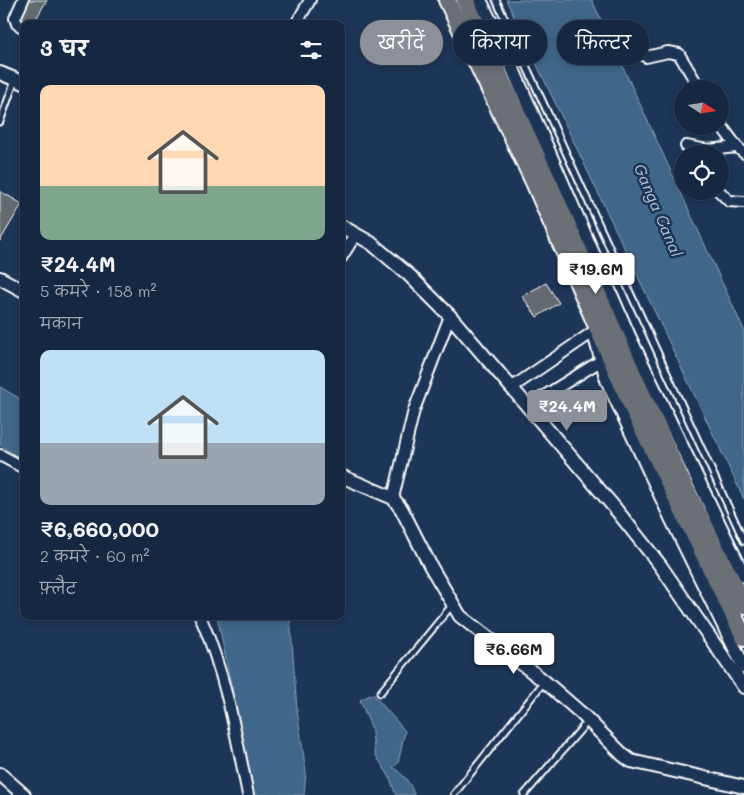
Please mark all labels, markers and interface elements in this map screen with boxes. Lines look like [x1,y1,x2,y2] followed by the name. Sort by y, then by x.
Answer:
[360,20,443,65] chip: खरीदें
[453,20,547,65] chip: किराया
[557,20,649,65] chip: फ़िल्टर
[40,34,88,61] text: 3 घर
[297,36,325,64] icon: filters
[674,80,729,135] north arrow
[674,80,729,200] map controls
[138,117,228,207] icon: home
[674,145,729,200] button: locate
[630,160,688,260] water label: Ganga Canal
[40,250,116,277] text: ₹24.4M
[555,252,637,295] pin: ₹19.6M
[569,258,623,279] text: ₹19.6M
[40,280,157,301] text: 5 कमरे · 158 m²
[40,312,82,333] text: मकान
[138,382,228,472] icon: home
[526,390,608,432] pin: ₹24.4M
[538,395,596,416] text: ₹24.4M
[40,515,159,542] text: ₹6,660,000
[40,545,150,566] text: 2 कमरे · 60 m²
[40,577,76,598] text: फ़्लैट
[473,632,555,675] pin: ₹6.66M
[485,638,543,659] text: ₹6.66M

